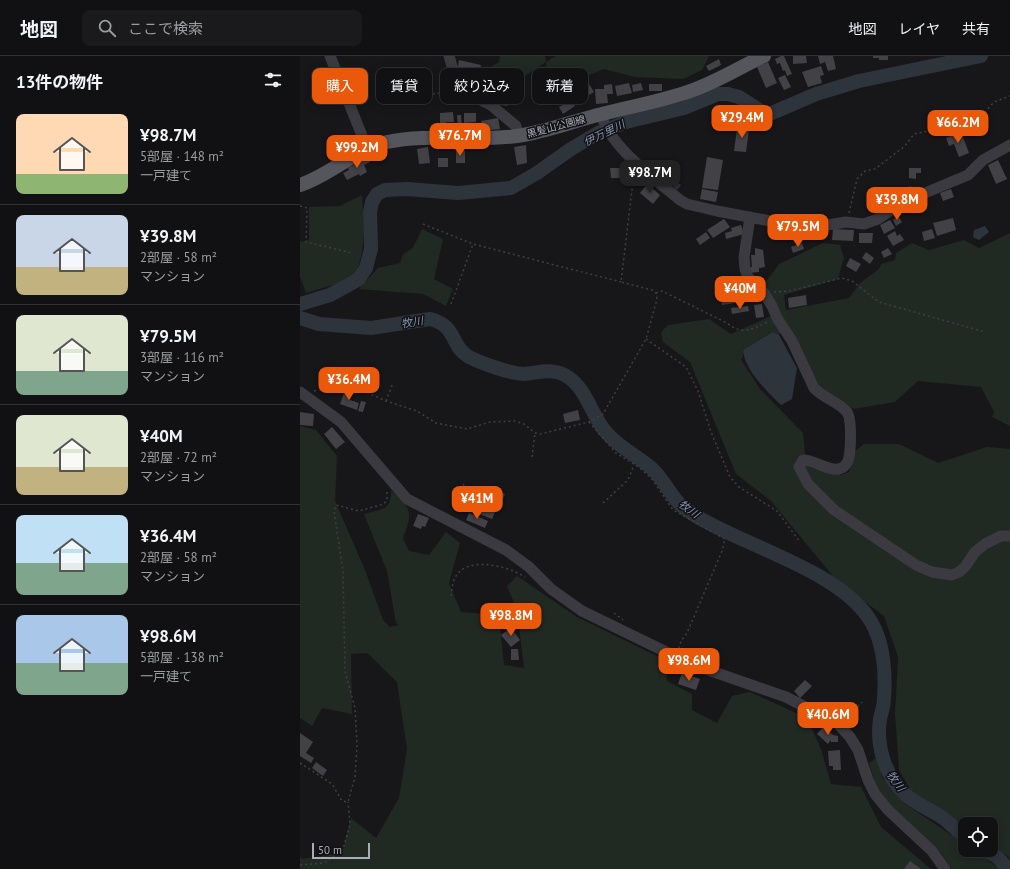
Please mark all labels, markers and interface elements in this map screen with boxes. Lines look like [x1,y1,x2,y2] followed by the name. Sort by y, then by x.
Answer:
[82,10,362,46] search box
[20,17,58,41] text: 地図
[96,17,118,39] icon: search
[128,19,203,38] text: ここで検索
[848,20,876,38] text: 地図
[898,20,940,38] text: レイヤ
[962,20,990,38] text: 共有
[312,68,368,104] chip: 購入
[376,68,432,104] chip: 賃貸
[440,68,524,104] chip: 絞り込み
[532,68,588,104] chip: 新着
[262,69,284,91] icon: filters
[16,71,103,93] text: 13件の物件
[709,105,775,139] pin: ¥29.4M
[720,109,764,126] text: ¥29.4M
[925,110,991,144] pin: ¥66.2M
[525,112,587,141] street label: 黒髪山公園線
[936,114,980,131] text: ¥66.2M
[581,117,628,149] water label: 伊万里川
[427,123,493,157] pin: ¥76.7M
[140,124,196,146] text: ¥98.7M
[438,127,482,144] text: ¥76.7M
[48,130,96,178] icon: home
[324,135,390,169] pin: ¥99.2M
[335,139,379,156] text: ¥99.2M
[140,148,224,165] text: 5部屋 · 148 m²
[617,160,683,194] pin: ¥98.7M
[628,164,672,181] text: ¥98.7M
[140,167,192,184] text: 一戸建て
[864,187,930,221] pin: ¥39.8M
[875,191,919,208] text: ¥39.8M
[765,214,831,248] pin: ¥79.5M
[776,218,820,235] text: ¥79.5M
[140,225,196,247] text: ¥39.8M
[48,231,96,279] icon: home
[140,249,217,266] text: 2部屋 · 58 m²
[140,268,205,285] text: マンション
[716,276,764,310] pin: ¥40M
[724,280,756,297] text: ¥40M
[400,313,425,331] water label: 牧川
[140,325,196,347] text: ¥79.5M
[48,331,96,379] icon: home
[140,349,224,366] text: 3部屋 · 116 m²
[316,367,382,401] pin: ¥36.4M
[140,368,205,385] text: マンション
[327,371,371,388] text: ¥36.4M
[140,425,183,447] text: ¥40M
[48,431,96,479] icon: home
[140,449,217,466] text: 2部屋 · 72 m²
[140,468,205,485] text: マンション
[453,486,501,520] pin: ¥41M
[461,490,493,507] text: ¥41M
[676,497,703,522] water label: 牧川
[140,525,196,547] text: ¥36.4M
[48,531,96,579] icon: home
[140,549,217,566] text: 2部屋 · 58 m²
[140,568,205,585] text: マンション
[478,603,544,637] pin: ¥98.8M
[489,607,533,624] text: ¥98.8M
[140,625,196,647] text: ¥98.6M
[48,631,96,679] icon: home
[656,648,722,682] pin: ¥98.6M
[140,649,224,666] text: 5部屋 · 138 m²
[667,652,711,669] text: ¥98.6M
[140,668,192,685] text: 一戸建て
[795,702,861,736] pin: ¥40.6M
[806,706,850,723] text: ¥40.6M
[884,768,909,795] water label: 牧川
[958,817,998,857] map controls
[958,817,998,857] button: locate
[312,841,370,860] scale bar
[318,843,342,857] text: 50 m

